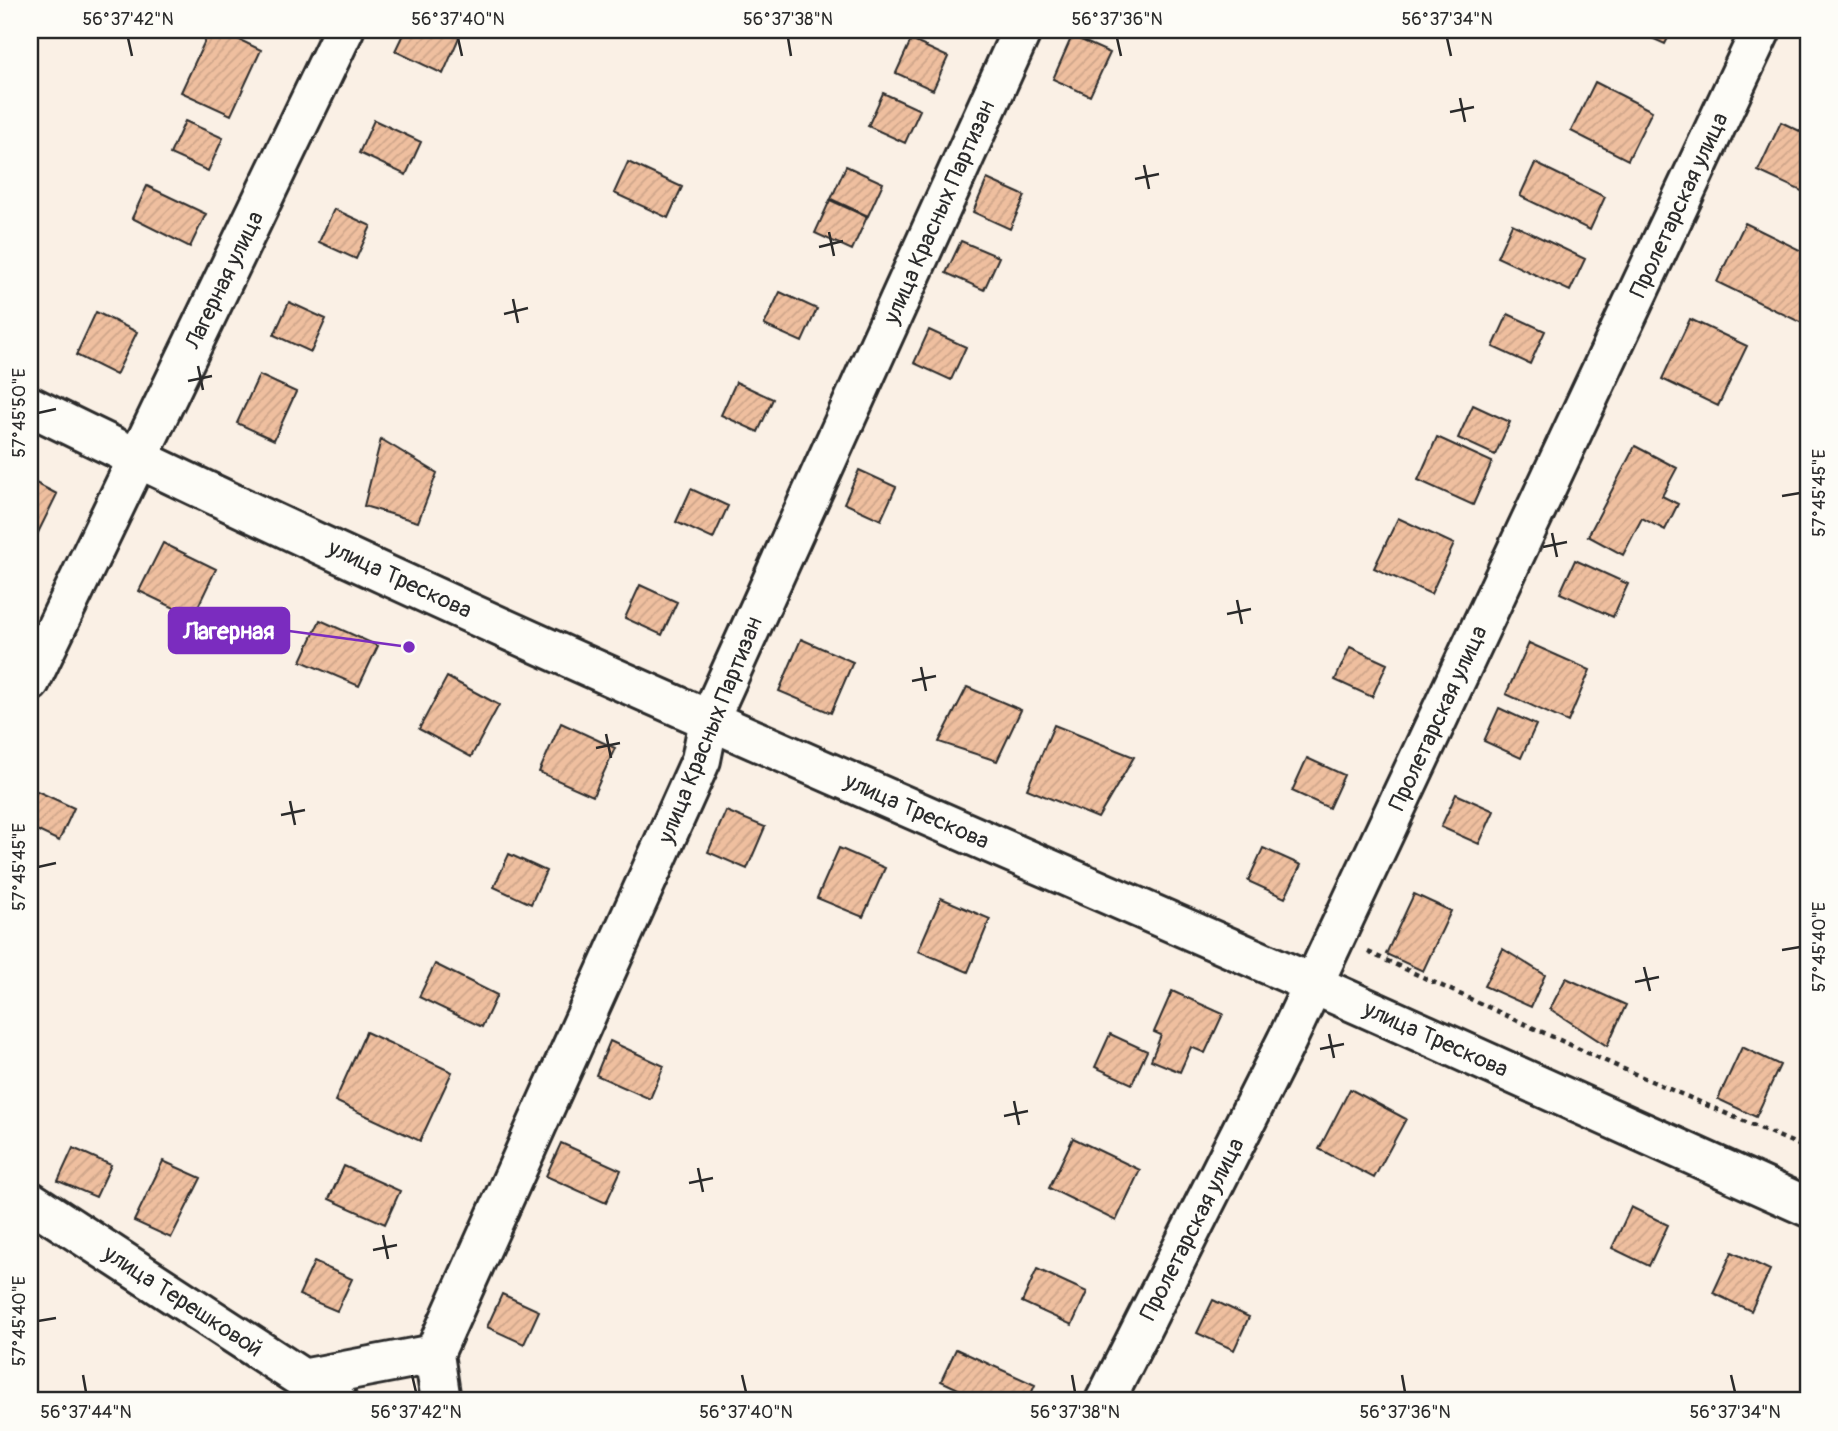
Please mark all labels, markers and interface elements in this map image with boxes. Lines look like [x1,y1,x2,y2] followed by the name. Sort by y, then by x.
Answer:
[82,8,174,31] text: 56°37'42"N
[411,8,505,31] text: 56°37'40"N
[743,8,833,31] text: 56°37'38"N
[1071,8,1163,31] text: 56°37'36"N
[1401,8,1493,31] text: 56°37'34"N
[876,96,1001,329] street label: улица Красных Партизан
[1623,108,1735,302] street label: Пролетарская улица
[178,206,270,355] street label: Лагерная улица
[8,368,31,458] text: 57°45'50"E
[1808,449,1831,537] text: 57°45'45"E
[323,533,476,625] street label: улица Трескова
[169,608,289,653] callout: Лагерная
[651,612,769,848] street label: улица Красных Партизан
[182,617,275,646] text: Лагерная
[1382,621,1494,815] street label: Пролетарская улица
[839,766,994,856] street label: улица Трескова
[8,823,31,911] text: 57°45'45"E
[1808,902,1831,992] text: 57°45'40"E
[1358,994,1513,1084] street label: улица Трескова
[1133,1133,1251,1325] street label: Пролетарская улица
[97,1238,268,1363] street label: улица Терешковой
[8,1276,31,1366] text: 57°45'40"E
[40,1401,132,1424] text: 56°37'44"N
[370,1401,462,1424] text: 56°37'42"N
[699,1401,793,1424] text: 56°37'40"N
[1030,1401,1120,1424] text: 56°37'38"N
[1359,1401,1451,1424] text: 56°37'36"N
[1689,1401,1781,1424] text: 56°37'34"N

